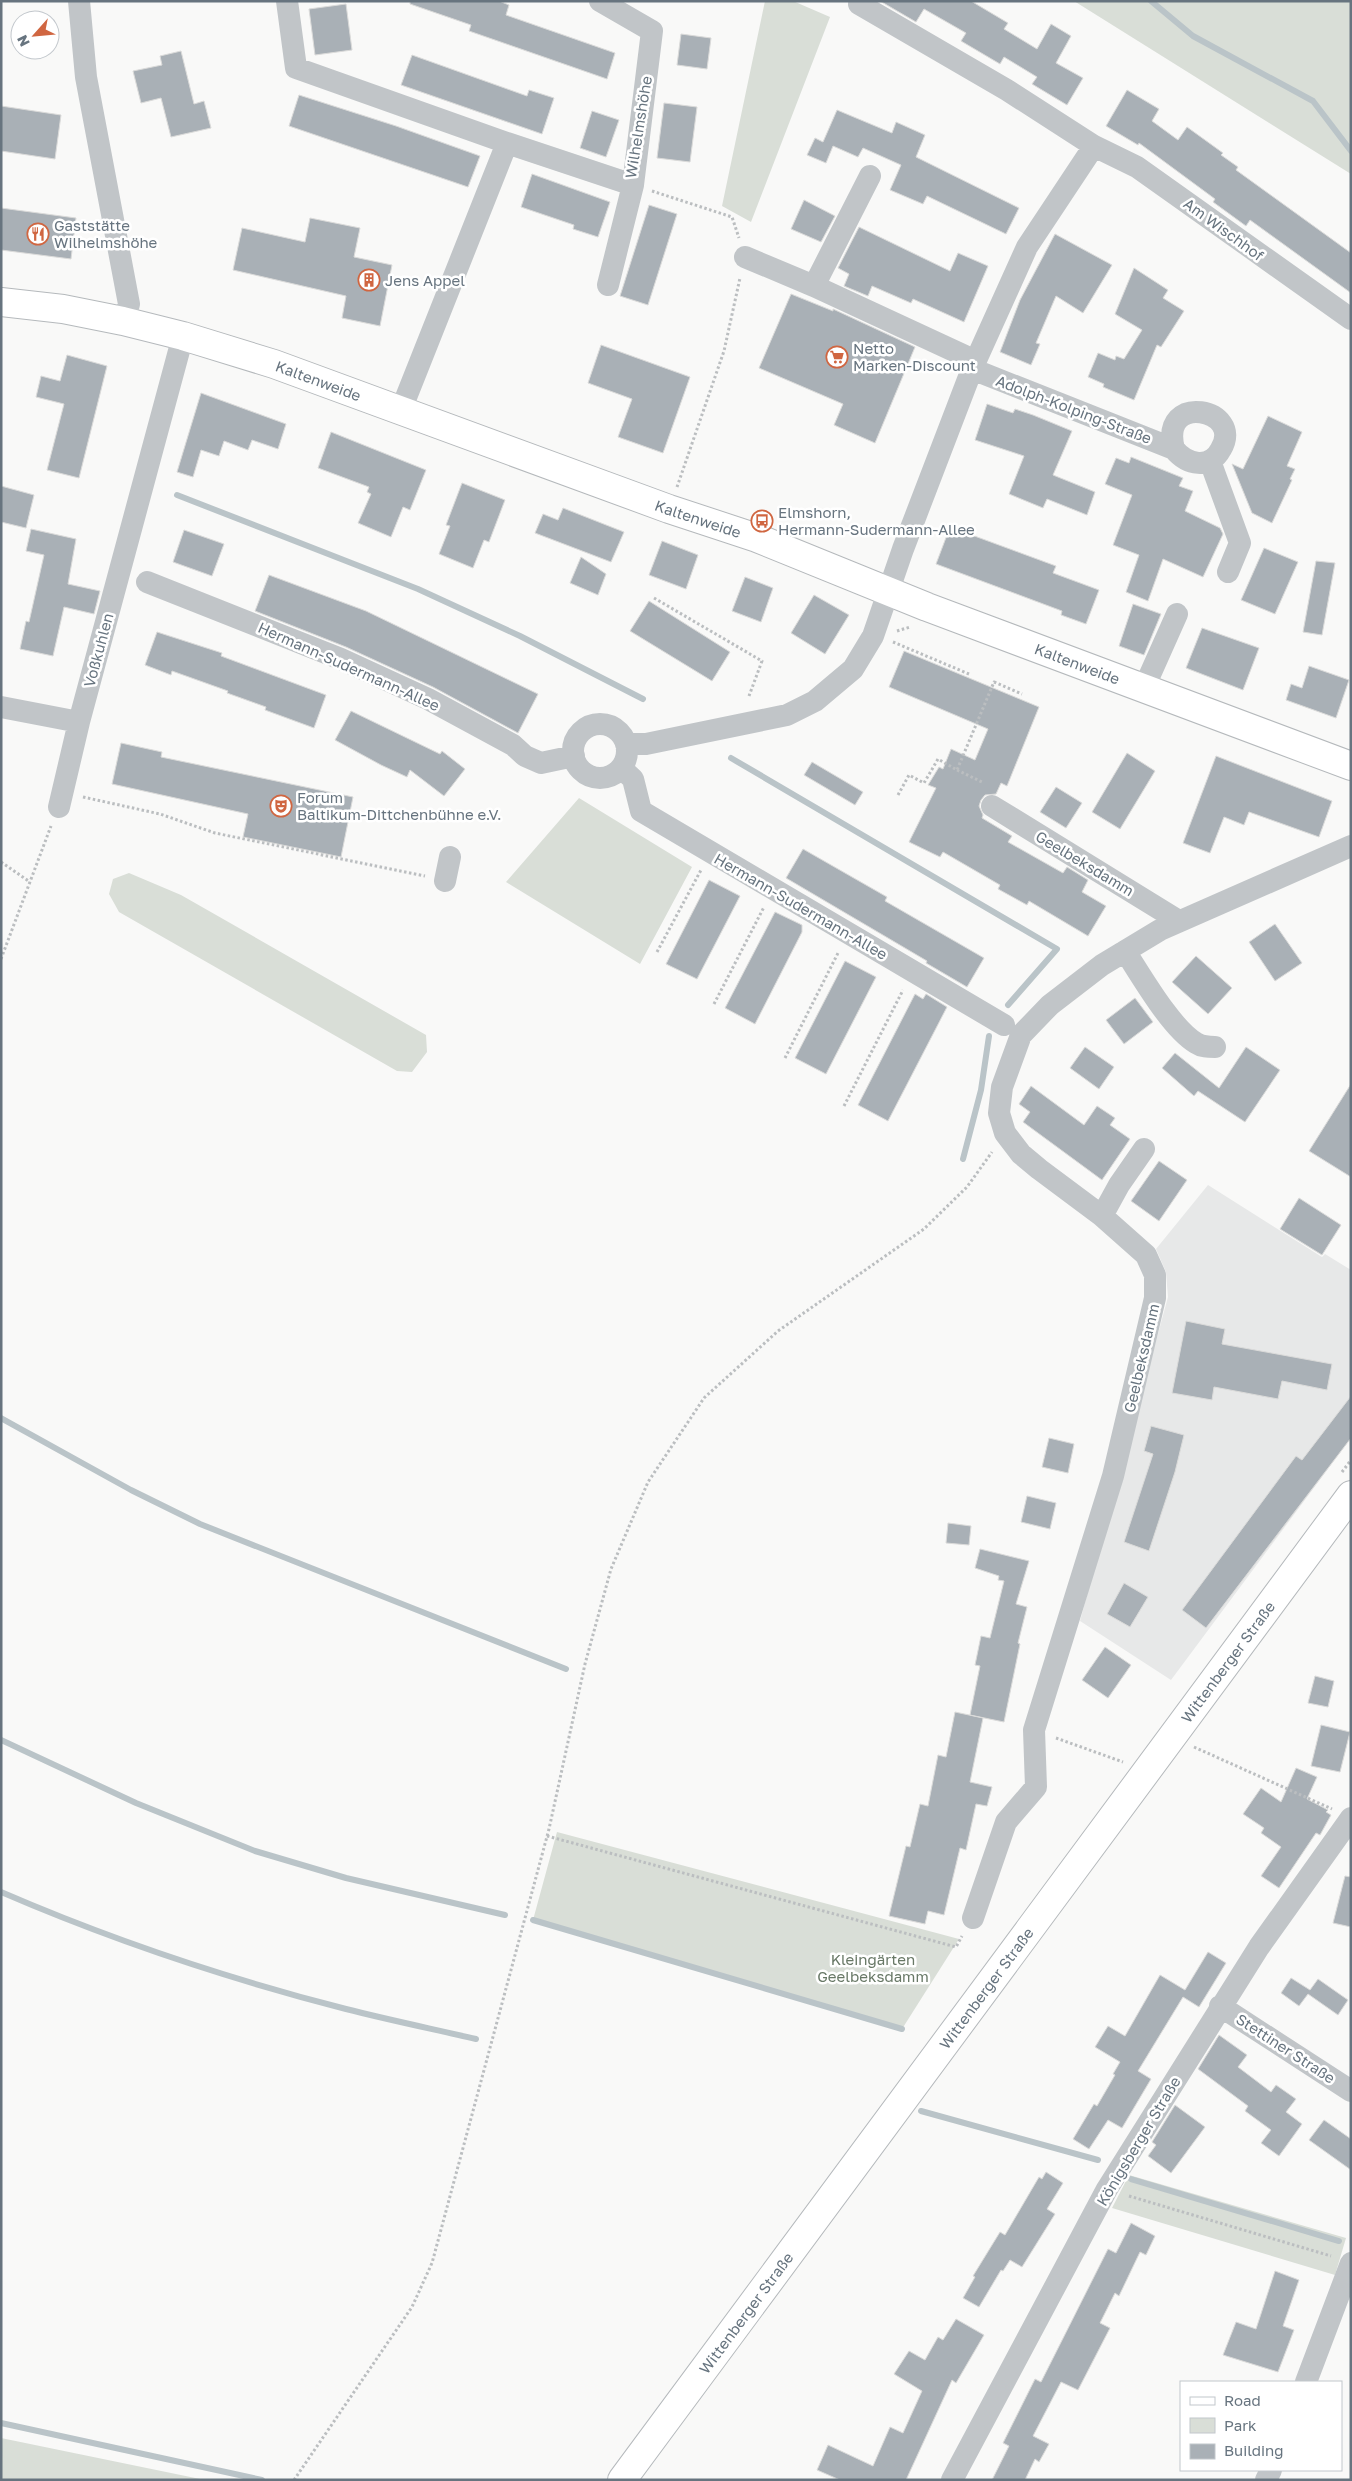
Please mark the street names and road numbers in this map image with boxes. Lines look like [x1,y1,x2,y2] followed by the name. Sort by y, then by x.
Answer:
[621,74,655,179] street label: Wilhelmshöhe
[1181,194,1268,264] street label: Am Wischhof
[273,356,364,404] street label: Kaltenweide
[994,371,1155,447] street label: Adolph-Kolping-Straße
[653,496,744,541] street label: Kaltenweide
[79,611,117,689] street label: Voßkuhlen
[255,618,443,714] street label: Hermann-Sudermann-Allee
[1032,639,1123,688] street label: Kaltenweide
[1033,827,1137,899] street label: Geelbeksdamm
[711,849,891,963] street label: Hermann-Sudermann-Allee
[1120,1302,1162,1414] street label: Geelbeksdamm
[1177,1597,1279,1726] street label: Wittenberger Straße
[935,1924,1037,2052] street label: Wittenberger Straße
[1233,2009,1339,2087] street label: Stettiner Straße
[1092,2073,1184,2209] street label: Königsberger Straße
[695,2248,797,2377] street label: Wittenberger Straße

